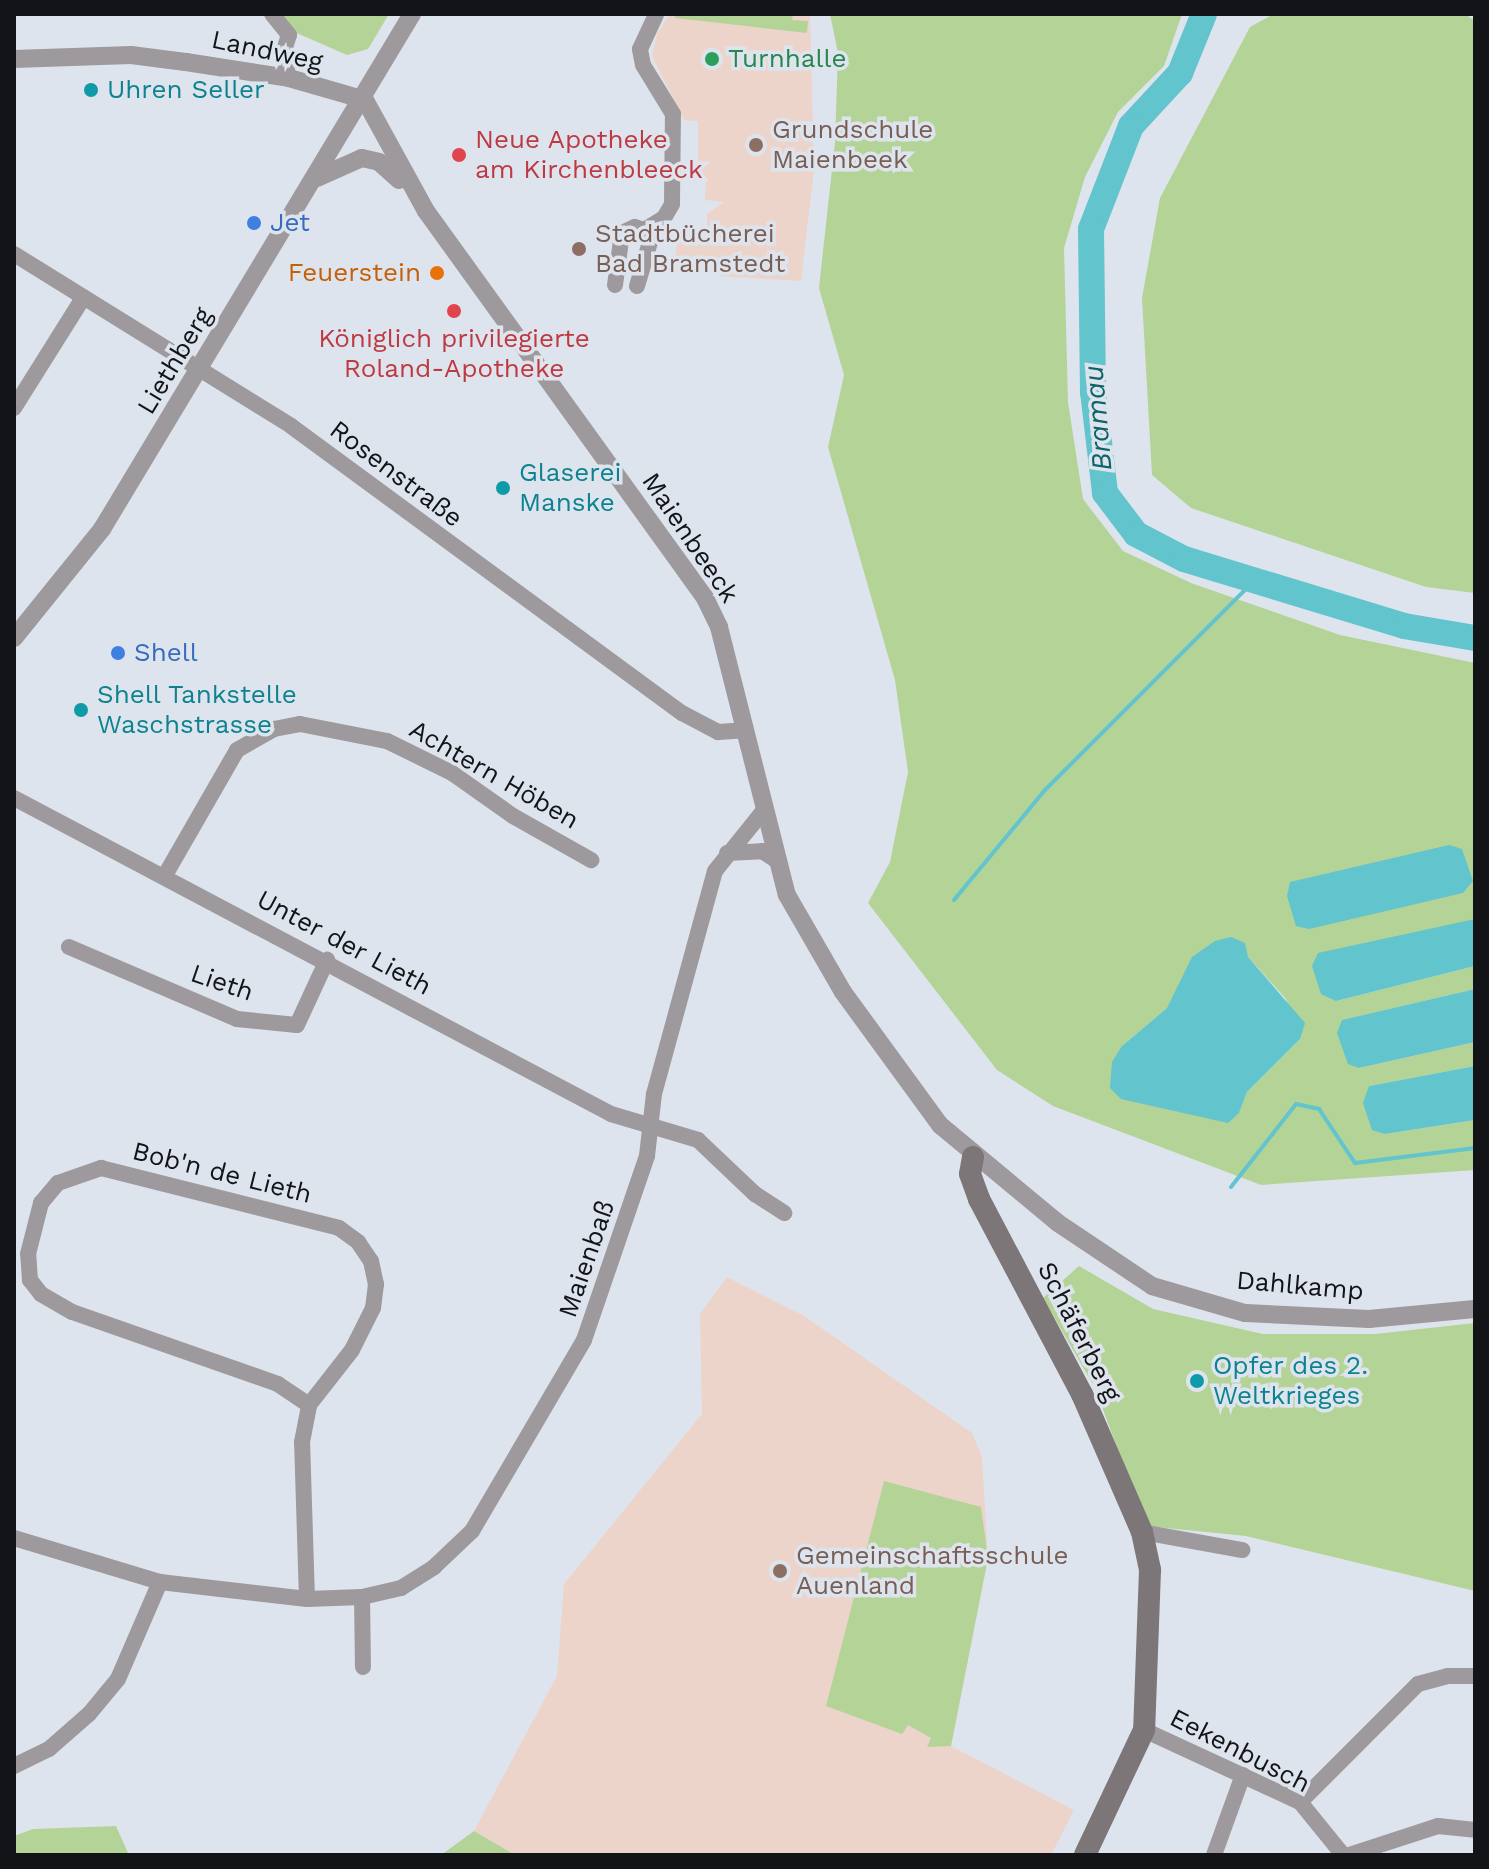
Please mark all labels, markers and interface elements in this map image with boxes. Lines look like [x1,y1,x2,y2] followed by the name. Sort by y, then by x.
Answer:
[209,24,325,78] street label: Landweg
[728,43,846,75] place label: Turnhalle
[703,50,721,68] marker: Turnhalle
[107,74,265,106] place label: Uhren Seller
[82,81,100,99] marker: Uhren Seller
[772,114,933,176] place label: Grundschule Maienbeek
[475,124,703,186] place label: Neue Apotheke am Kirchenbleeck
[747,136,765,154] marker: Grundschule Maienbeek
[450,146,468,164] marker: Neue Apotheke am Kirchenbleeck
[270,207,310,239] place label: Jet
[245,214,263,232] marker: Jet
[595,218,785,280] place label: Stadtbücherei Bad Bramstedt
[570,240,588,258] marker: Stadtbücherei Bad Bramstedt
[288,257,421,289] place label: Feuerstein
[428,264,446,282] marker: Feuerstein
[131,302,219,420] street label: Liethberg
[445,302,463,320] marker: Königlich privilegierte Roland-Apotheke
[318,323,590,384] place label: Königlich privilegierte Roland-Apotheke
[1077,364,1119,472] water label: Bramau
[324,414,468,534] street label: Rosenstraße
[519,457,621,518] place label: Glaserei Manske
[635,467,745,609] street label: Maienbeeck
[494,479,512,497] marker: Glaserei Manske
[134,637,198,669] place label: Shell
[109,644,127,662] marker: Shell
[97,679,298,740] place label: Shell Tankstelle Waschstrasse
[72,701,90,719] marker: Shell Tankstelle Waschstrasse
[404,714,584,836] street label: Achtern Höben
[251,884,437,1002] street label: Unter der Lieth
[187,958,257,1008] street label: Lieth
[129,1136,315,1210] street label: Bob'n de Lieth
[552,1196,622,1322] street label: Maienbaß
[1030,1257,1128,1407] street label: Schäferberg
[1235,1265,1365,1307] street label: Dahlkamp
[1213,1350,1369,1412] place label: Opfer des 2. Weltkrieges
[1188,1372,1206,1390] marker: Opfer des 2. Weltkrieges
[796,1540,1068,1602] place label: Gemeinschaftsschule Auenland
[771,1562,789,1580] marker: Gemeinschaftsschule Auenland
[1165,1702,1315,1800] street label: Eekenbusch

